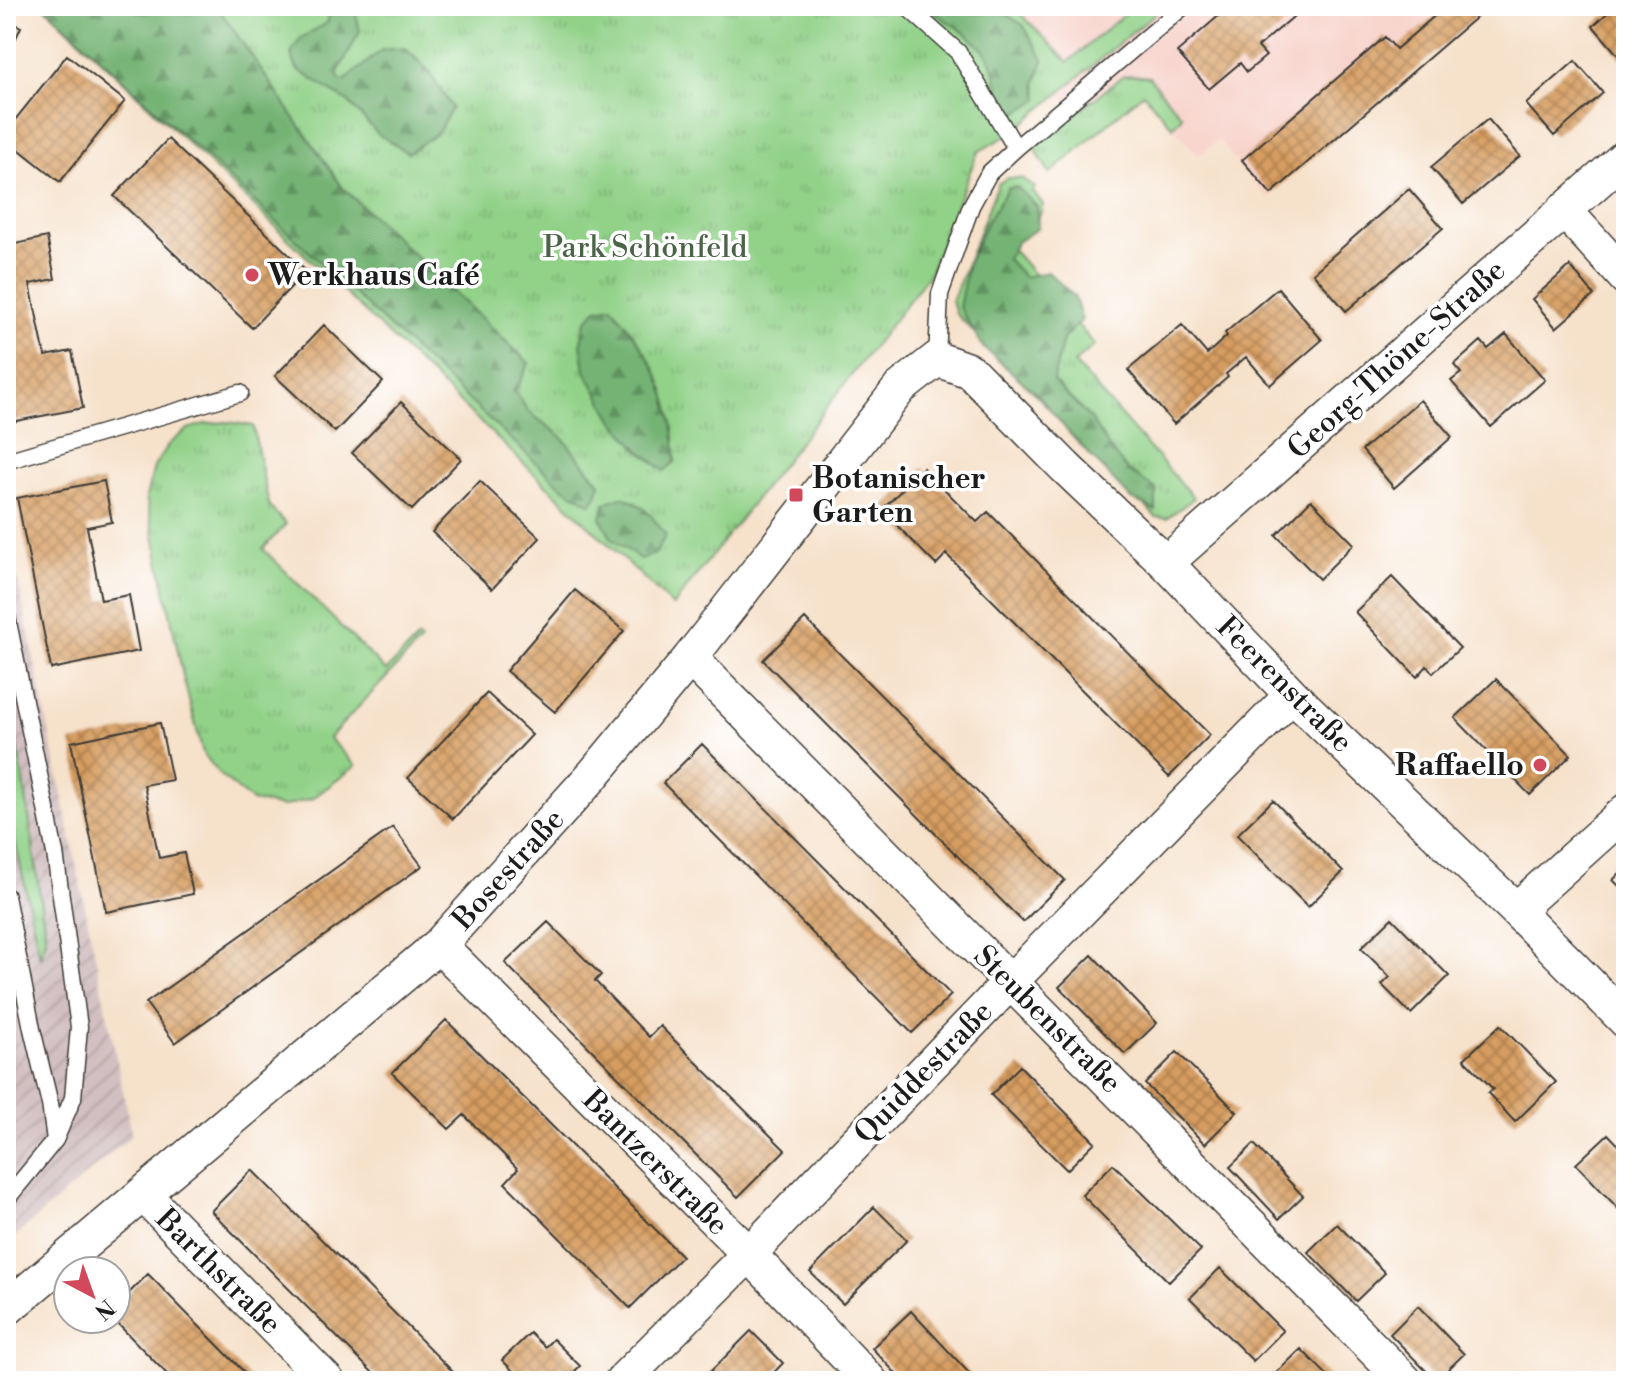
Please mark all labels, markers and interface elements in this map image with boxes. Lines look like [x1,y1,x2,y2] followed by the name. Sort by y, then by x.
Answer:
[543,229,747,267] park label: Park Schönfeld
[1280,252,1514,468] street label: Georg-Thöne-Straße
[267,257,480,295] place label: Werkhaus Café
[243,266,261,284] marker: Werkhaus Café
[812,460,986,532] place label: Botanischer Garten
[787,486,805,504] marker: Botanischer Garten
[1208,608,1361,761] street label: Feerenstraße
[1395,747,1524,785] place label: Raffaello
[1531,756,1549,774] marker: Raffaello
[444,801,573,939] street label: Bosestraße
[965,938,1129,1102] street label: Steubenstraße
[846,993,1001,1152] street label: Quiddestraße
[574,1081,736,1244] street label: Bantzerstraße
[147,1200,289,1343] street label: Barthstraße
[52,1255,132,1335] north arrow
[88,1293,120,1325] text: N

